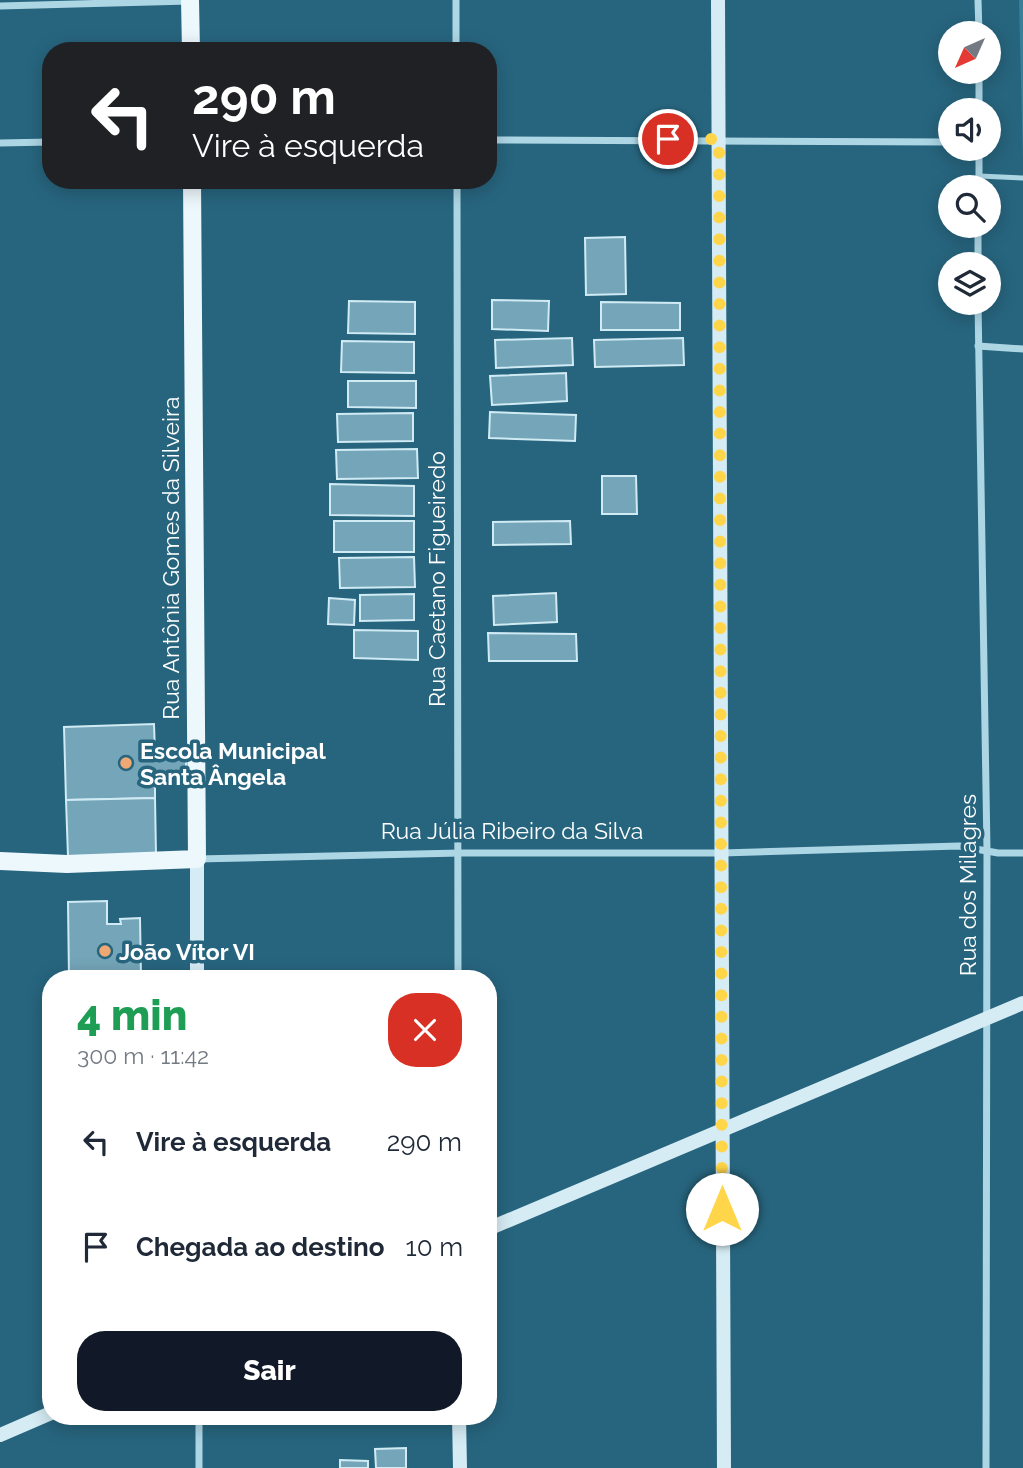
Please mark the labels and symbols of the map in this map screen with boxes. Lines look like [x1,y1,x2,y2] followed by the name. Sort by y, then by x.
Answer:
[938,21,1001,84] north arrow
[638,109,698,169] pin
[157,396,184,720] street label: Rua Antônia Gomes da Silveira
[423,451,450,707] street label: Rua Caetano Figueiredo
[140,737,326,790] place label: Escola Municipal Santa Ângela
[118,755,134,771] marker: Escola Municipal Santa Ângela
[954,794,981,976] street label: Rua dos Milagres
[381,817,643,844] street label: Rua Júlia Ribeiro da Silva
[119,938,255,965] place label: João Vítor VI
[97,943,113,959] marker: João Vítor VI
[685,1172,759,1246] position arrow

